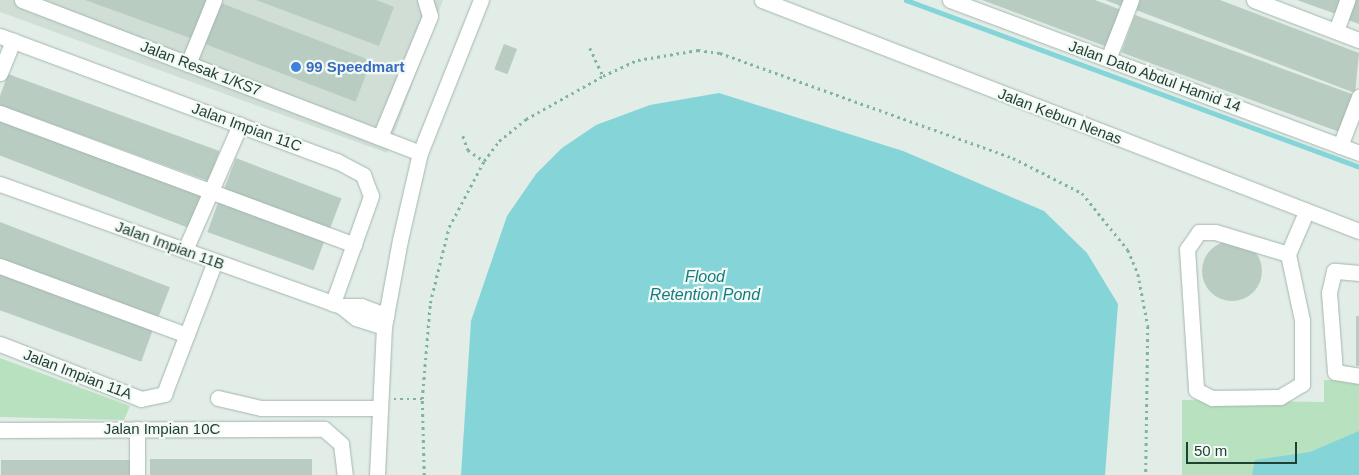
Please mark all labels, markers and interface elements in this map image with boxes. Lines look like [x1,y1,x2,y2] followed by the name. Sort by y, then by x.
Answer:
[1066,36,1244,116] street label: Jalan Dato Abdul Hamid 14
[138,37,264,99] street label: Jalan Resak 1/KS7
[306,58,404,76] place label: 99 Speedmart
[290,61,302,73] marker: 99 Speedmart
[996,84,1124,148] street label: Jalan Kebun Nenas
[190,99,304,155] street label: Jalan Impian 11C
[113,217,227,273] street label: Jalan Impian 11B
[650,267,760,305] water label: Flood Retention Pond
[21,345,135,403] street label: Jalan Impian 11A
[104,420,220,438] street label: Jalan Impian 10C
[1189,432,1300,464] scale bar
[1194,442,1227,459] text: 50 m

